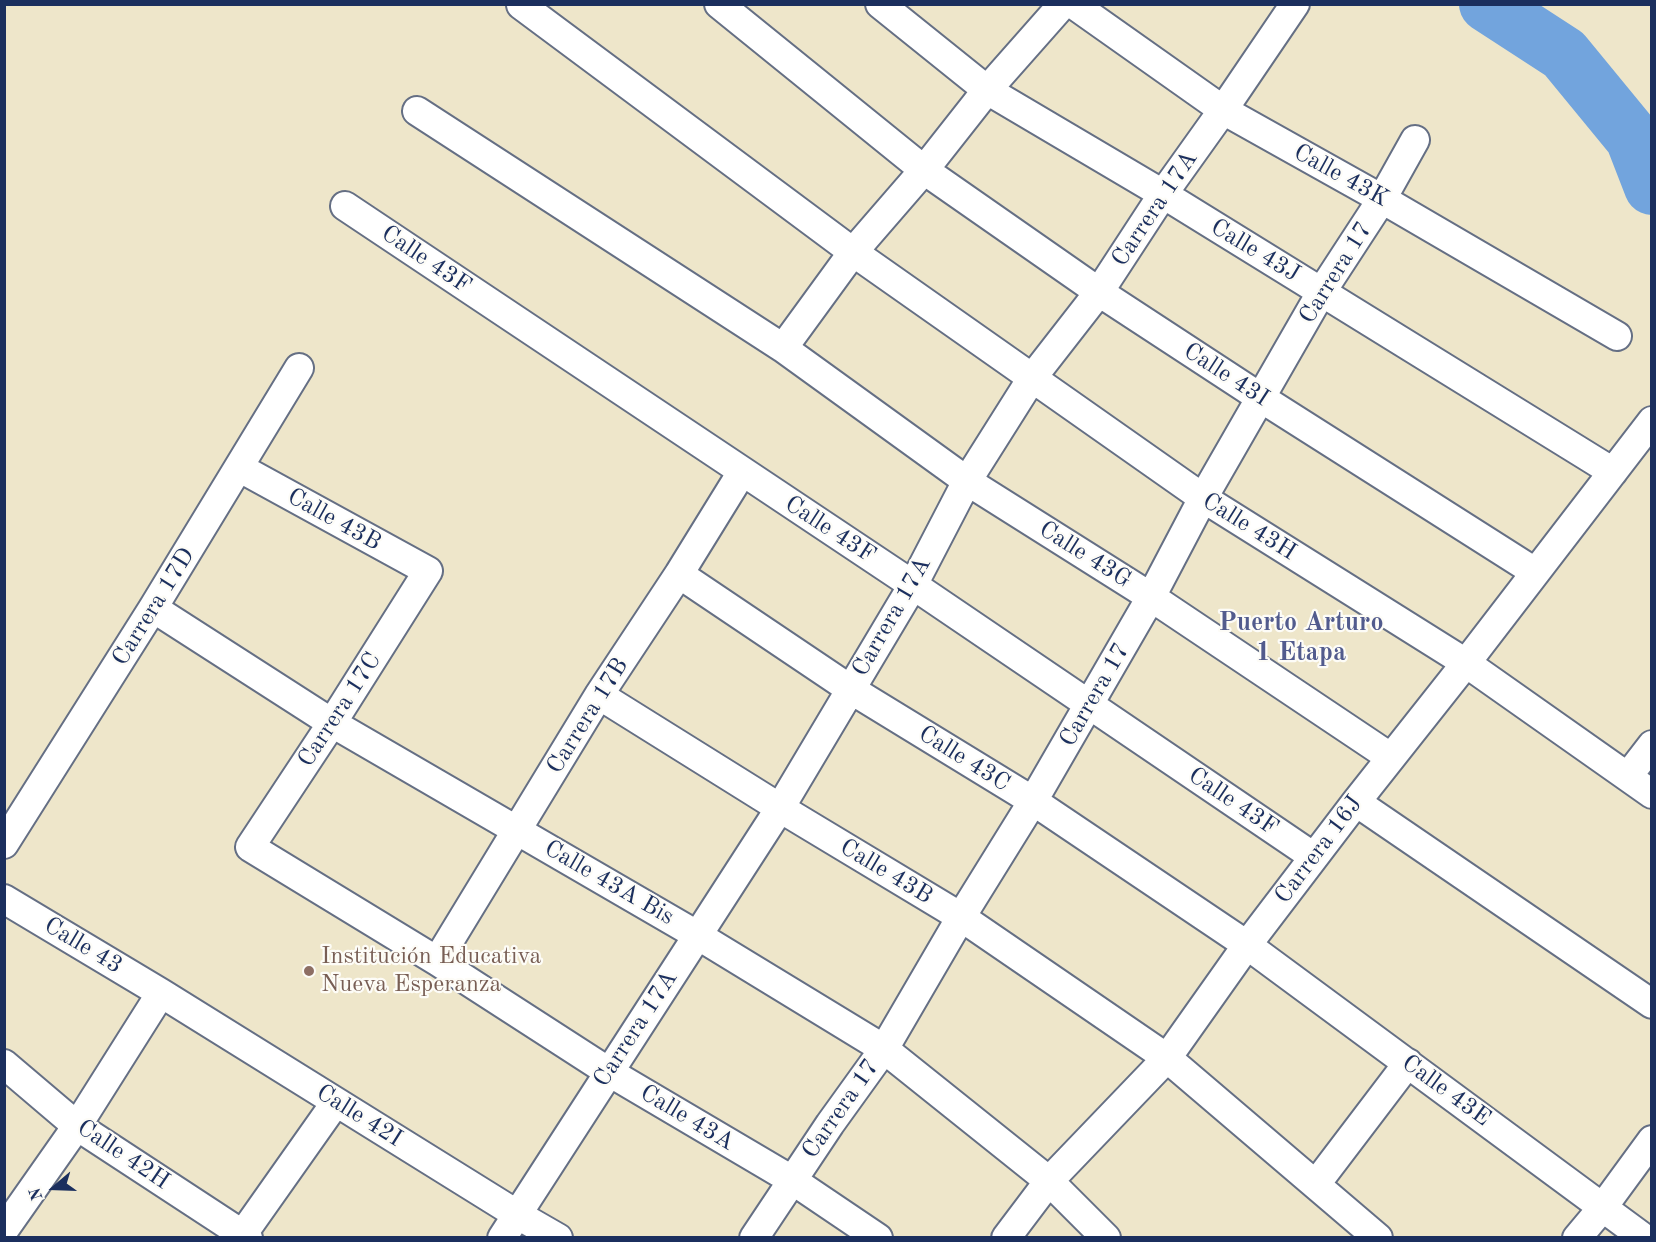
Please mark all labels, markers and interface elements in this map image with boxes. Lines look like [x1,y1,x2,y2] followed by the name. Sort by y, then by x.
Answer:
[1288,138,1394,214] street label: Calle 43K
[1106,146,1204,272] street label: Carrera 17A
[1205,213,1305,289] street label: Calle 43J
[1293,217,1379,329] street label: Carrera 17
[375,219,477,301] street label: Calle 43F
[1178,337,1274,413] street label: Calle 43I
[282,482,386,558] street label: Calle 43B
[1197,487,1301,567] street label: Calle 43H
[779,490,881,570] street label: Calle 43F
[1033,515,1137,595] street label: Calle 43G
[106,543,202,671] street label: Carrera 17D
[846,552,938,682] street label: Carrera 17A
[1219,607,1383,668] district label: Puerto Arturo 1 Etapa
[1054,638,1136,752] street label: Carrera 17
[292,647,388,773] street label: Carrera 17C
[541,653,635,779] street label: Carrera 17B
[913,720,1015,798] street label: Calle 43C
[1182,761,1284,843] street label: Calle 43F
[1269,790,1369,910] street label: Carrera 16J
[834,833,938,911] street label: Calle 43B
[539,834,679,932] street label: Calle 43A Bis
[39,911,127,981] street label: Calle 43
[321,943,541,999] place label: Institución Educativa Nueva Esperanza
[302,964,316,978] marker: Institución Educativa Nueva Esperanza
[588,965,684,1093] street label: Carrera 17A
[1396,1049,1496,1133] street label: Calle 43E
[796,1054,886,1164] street label: Carrera 17
[311,1078,407,1154] street label: Calle 42I
[635,1079,739,1157] street label: Calle 43A
[71,1114,175,1196] street label: Calle 42H
[24,1158,84,1218] north arrow
[27,1185,47,1202] text: N

